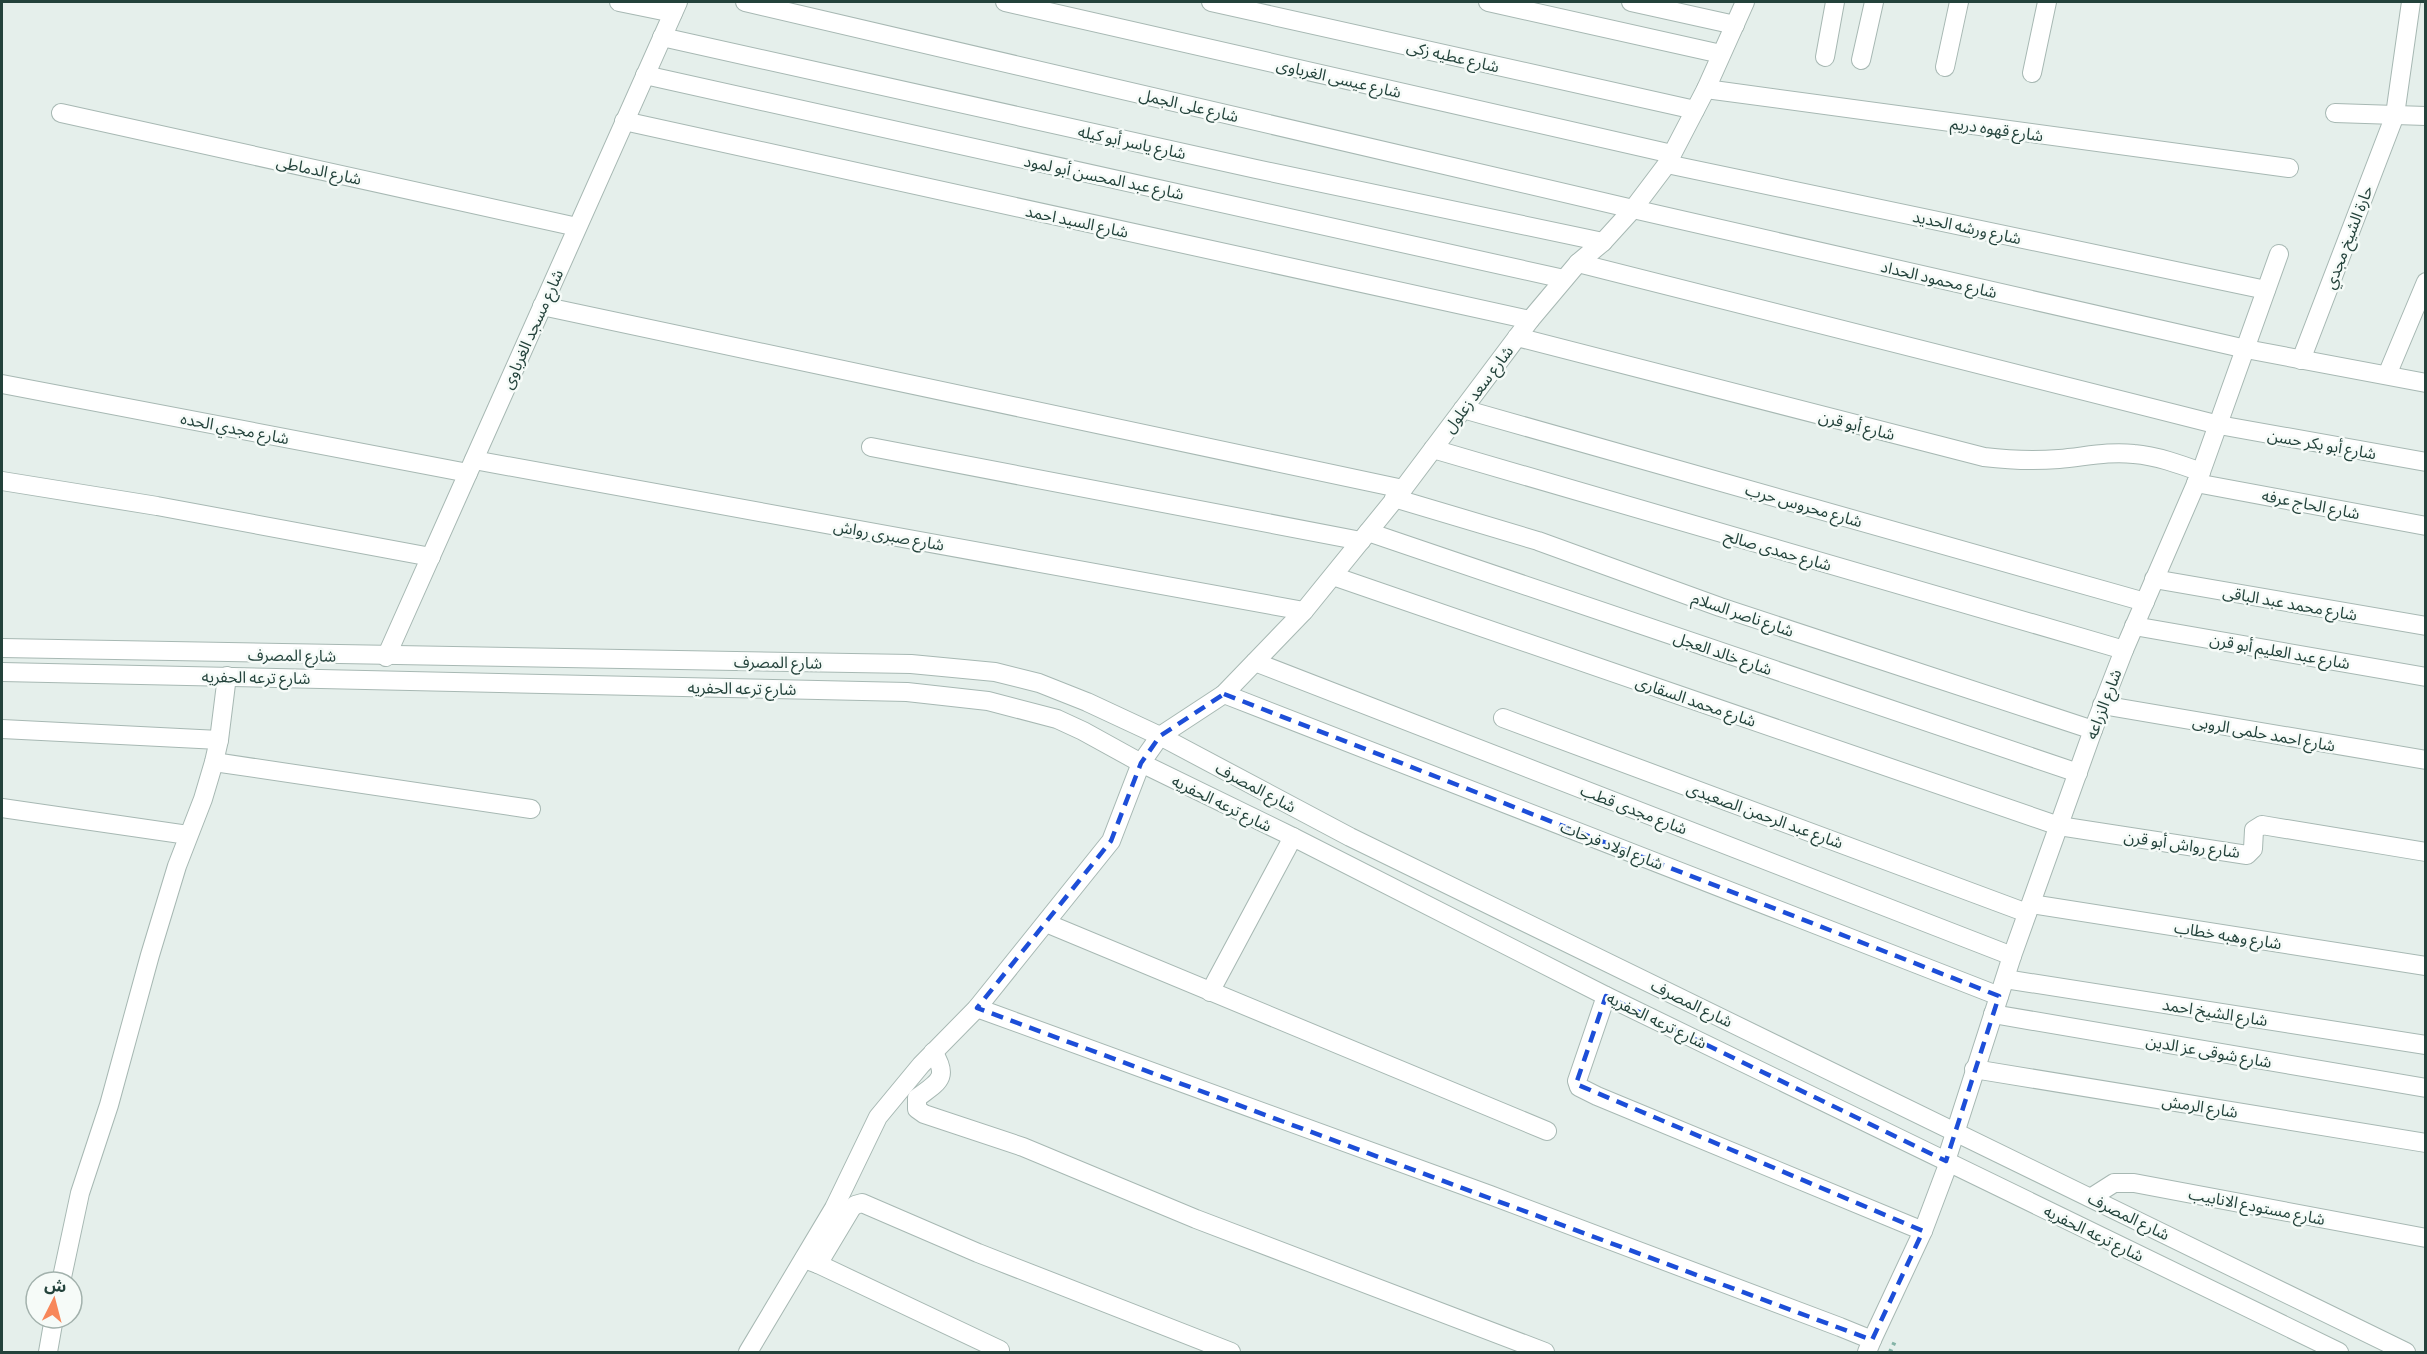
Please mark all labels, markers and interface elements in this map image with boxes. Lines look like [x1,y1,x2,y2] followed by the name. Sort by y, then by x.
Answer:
[1404,36,1501,79] street label: شارع عطيه زكى
[1274,54,1403,105] street label: شارع عيسى الغرباوى
[1137,84,1241,129] street label: شارع على الجمل
[1949,113,2045,148] street label: شارع قهوه دريم
[1076,121,1188,166] street label: شارع ياسر أبو كيله
[1022,150,1186,207] street label: شارع عبد المحسن أبو لمود
[274,151,363,192] street label: شارع الدماطى
[2319,182,2380,293] street label: حارة الشيخ مجدي
[1023,200,1130,245] street label: شارع السيد احمد
[1910,206,2023,251] street label: شارع ورشه الحديد
[1878,256,1999,305] street label: شارع محمود الحداد
[497,266,570,393] street label: شارع مسجد الغرباوى
[1439,341,1520,438] street label: شارع سعد زعلول
[1816,406,1897,447] street label: شارع أبو قرن
[179,408,291,451] street label: شارع مجدي الحده
[2266,425,2378,466] street label: شارع أبو بكر حسن
[1742,479,1865,534] street label: شارع محروس حرب
[2260,485,2362,526] street label: شارع الحاج عرفه
[831,515,946,558] street label: شارع صبرى رواش
[1721,525,1834,578] street label: شارع حمدى صالح
[2221,581,2359,628] street label: شارع محمد عبد الباقى
[1689,587,1796,644] street label: شارع ناصر السلام
[1670,627,1775,682] street label: شارع خالد العجل
[2208,629,2352,676] street label: شارع عبد العليم أبو قرن
[248,644,336,669] street label: شارع المصرف
[734,651,822,676] street label: شارع المصرف
[201,666,310,691] street label: شارع ترعه الحفريه
[2080,666,2128,743] street label: شارع الزراعه
[1632,671,1759,734] street label: شارع محمد السقارى
[687,677,796,702] street label: شارع ترعه الحفريه
[2191,711,2337,758] street label: شارع احمد حلمى الروبى
[1211,757,1300,819] street label: شارع المصرف
[1167,770,1275,838] street label: شارع ترعه الحفريه
[1683,777,1846,855] street label: شارع عبد الرحمن الصعيدى
[1577,779,1690,841] street label: شارع مجدى قطب
[1557,816,1666,877] street label: شارع اولاد فرحات
[2122,826,2241,865] street label: شارع رواش أبو قرن
[2172,917,2283,956] street label: شارع وهبه خطاب
[1647,975,1736,1034] street label: شارع المصرف
[1602,987,1710,1055] street label: شارع ترعه الحفريه
[2160,994,2269,1033] street label: شارع الشيخ احمد
[2144,1030,2273,1075] street label: شارع شوقى عز الدين
[2160,1090,2239,1125] street label: شارع الرمش
[2186,1183,2327,1232] street label: شارع مستودع الانابيب
[2084,1188,2173,1247] street label: شارع المصرف
[2039,1200,2147,1268] street label: شارع ترعه الحفريه
[24,1270,84,1330] north arrow
[44,1274,68,1296] text: ش

